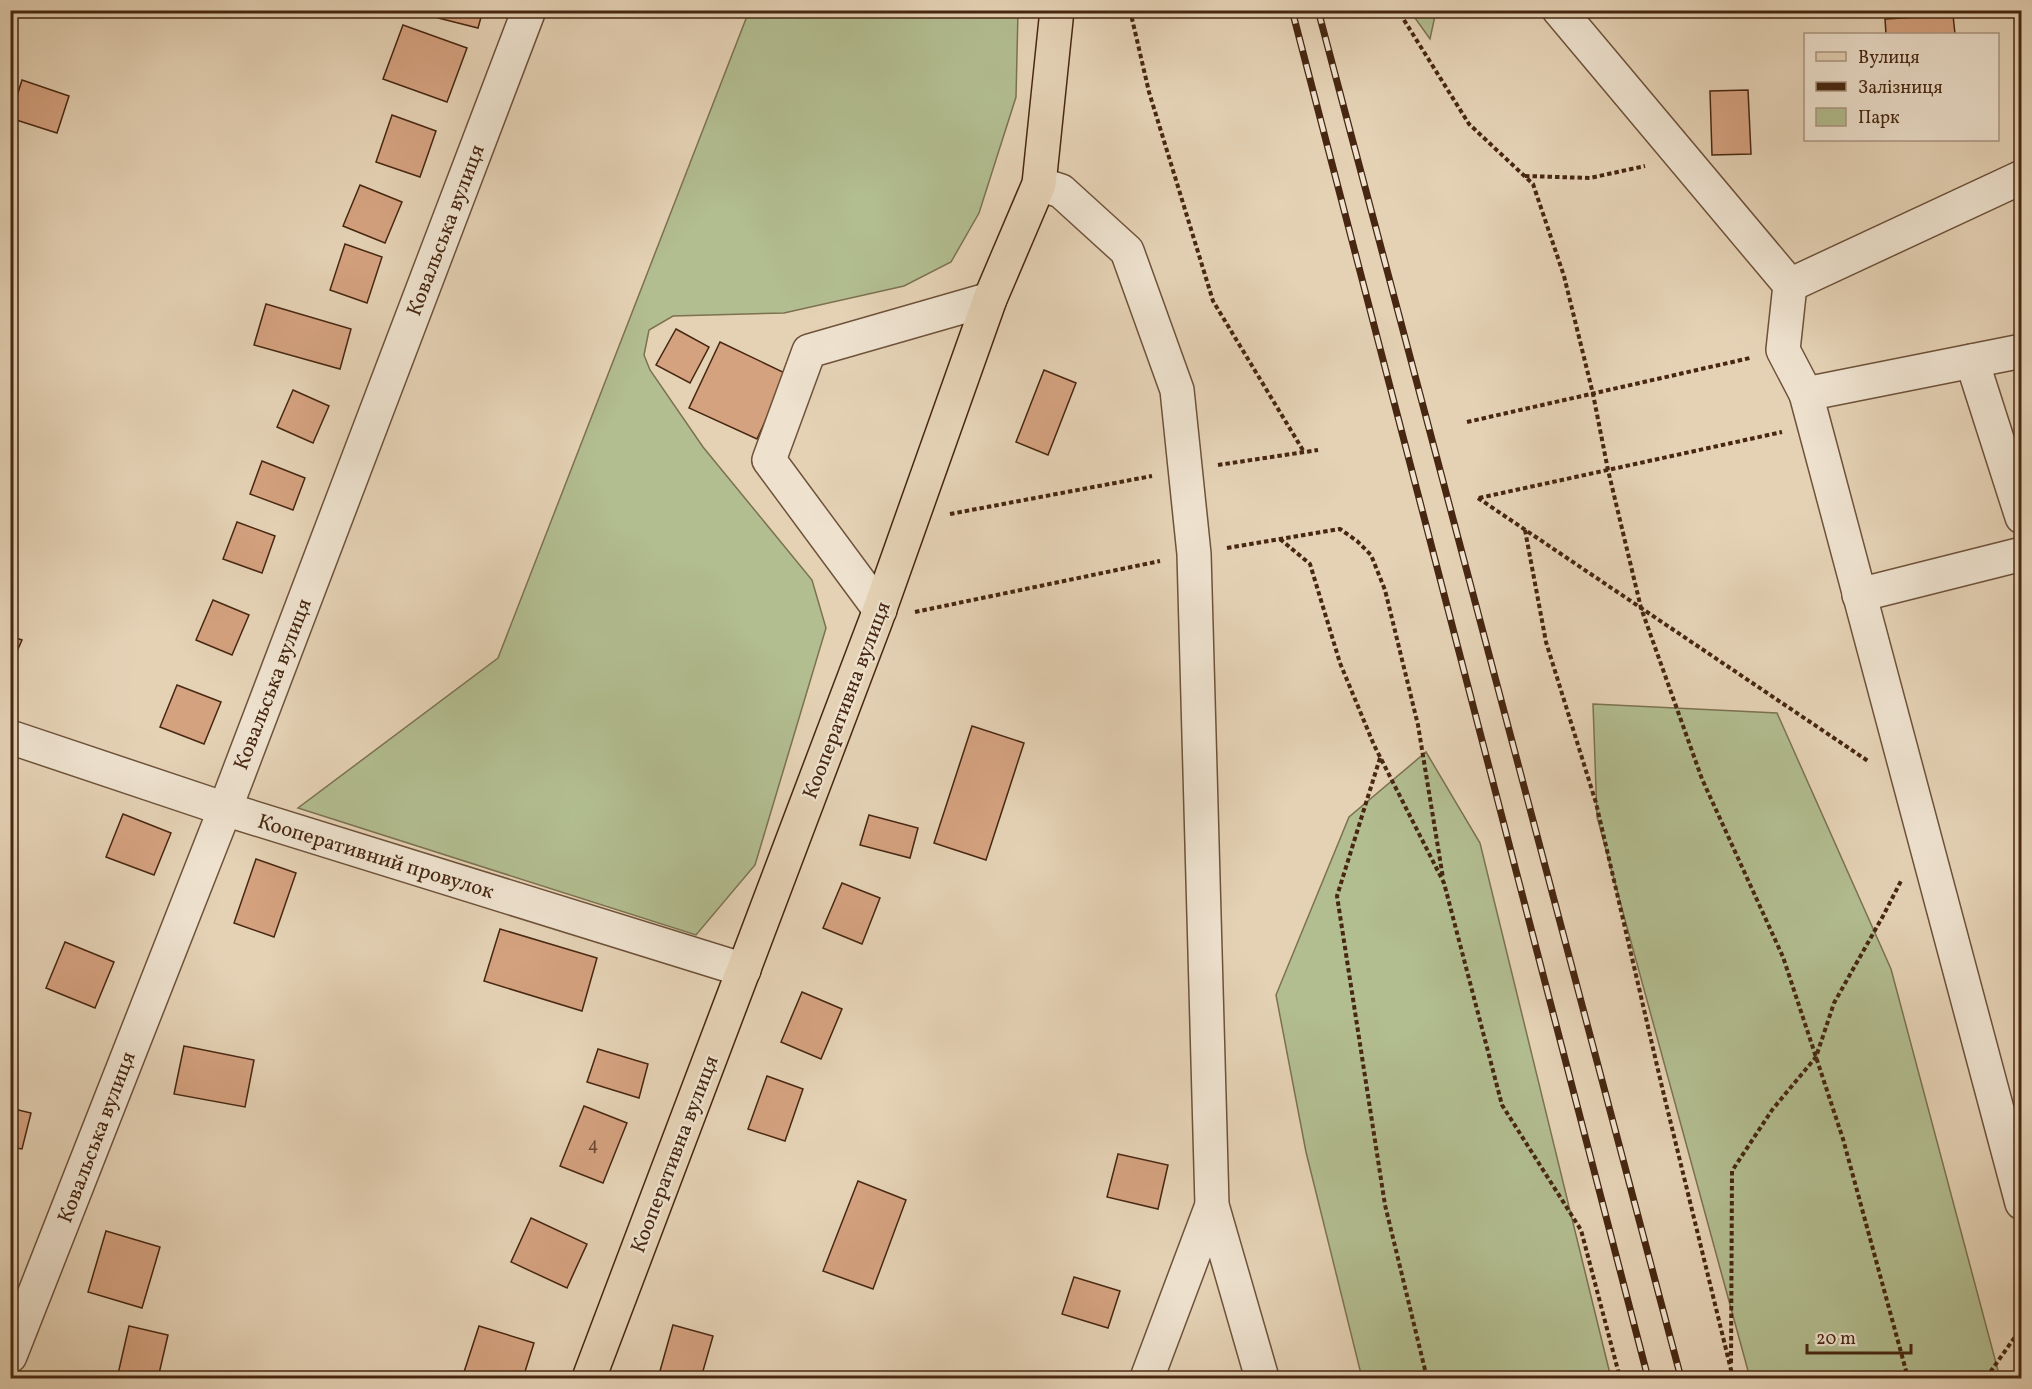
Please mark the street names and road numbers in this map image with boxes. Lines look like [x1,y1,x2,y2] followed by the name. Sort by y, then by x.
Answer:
[400,141,492,320] street label: Ковальська вулиця
[227,595,319,774] street label: Ковальська вулиця
[796,597,899,804] street label: Кооперативна вулиця
[254,808,497,907] street label: Кооперативний провулок
[51,1048,143,1227] street label: Ковальська вулиця
[624,1051,727,1258] street label: Кооперативна вулиця

